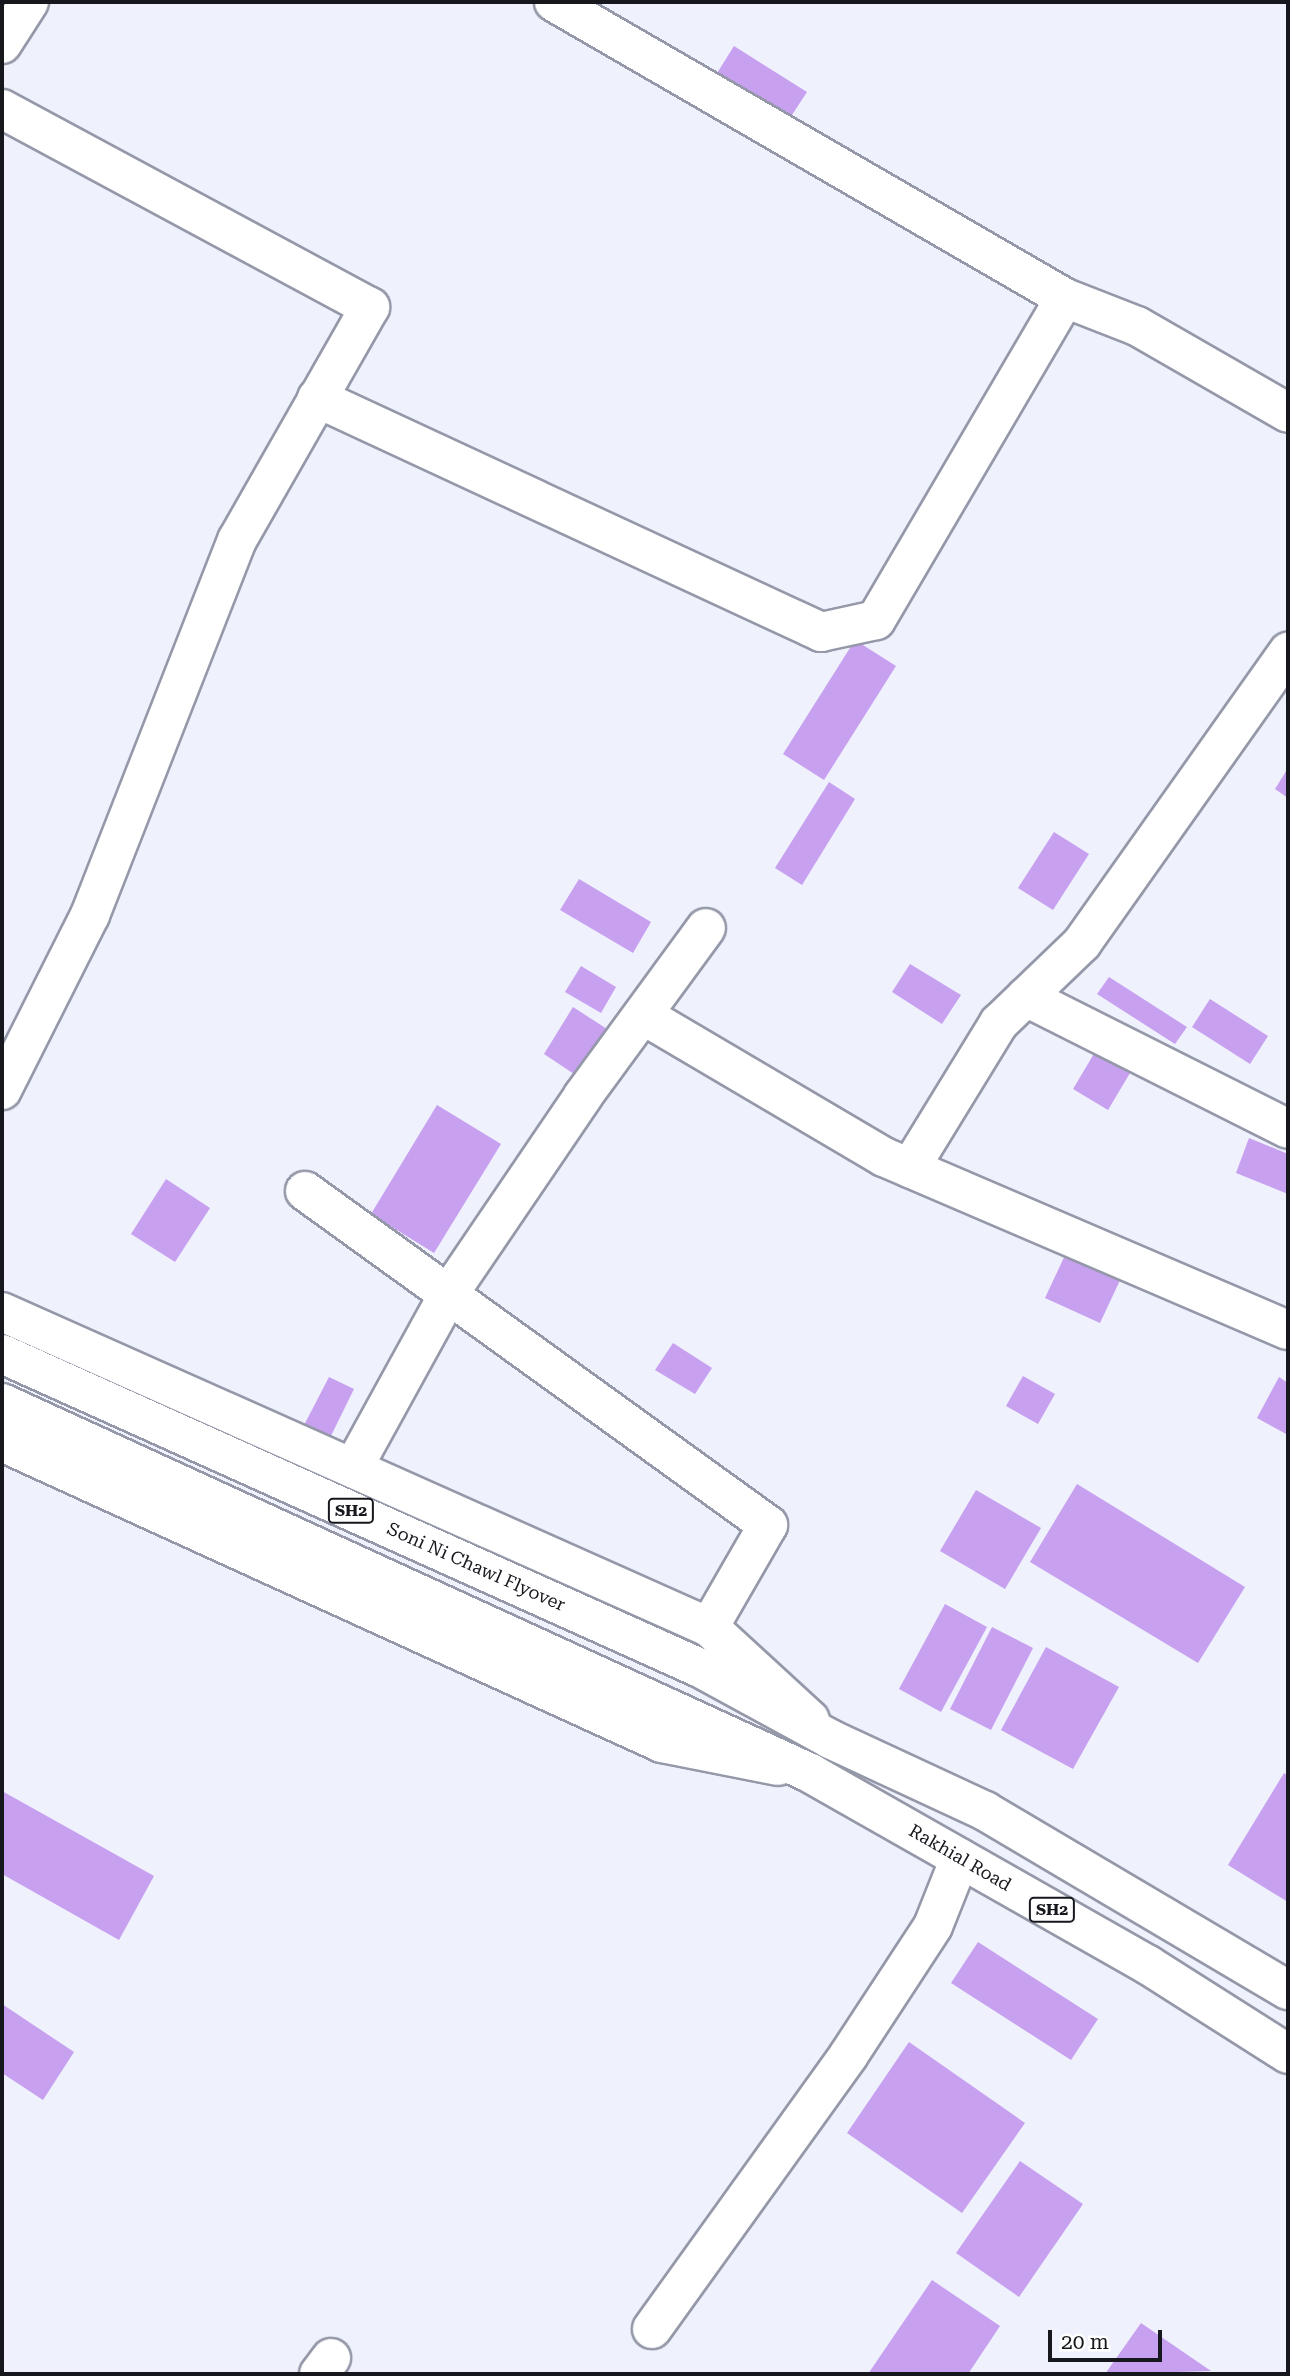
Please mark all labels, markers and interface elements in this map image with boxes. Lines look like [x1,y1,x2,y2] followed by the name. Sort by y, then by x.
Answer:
[326,1498,376,1524] road number: SH2
[384,1518,568,1616] street label: Soni Ni Chawl Flyover
[905,1820,1015,1896] street label: Rakhial Road
[1028,1898,1076,1922] road number: SH2
[1052,2316,1166,2360] scale bar
[1061,2330,1109,2354] text: 20 m

